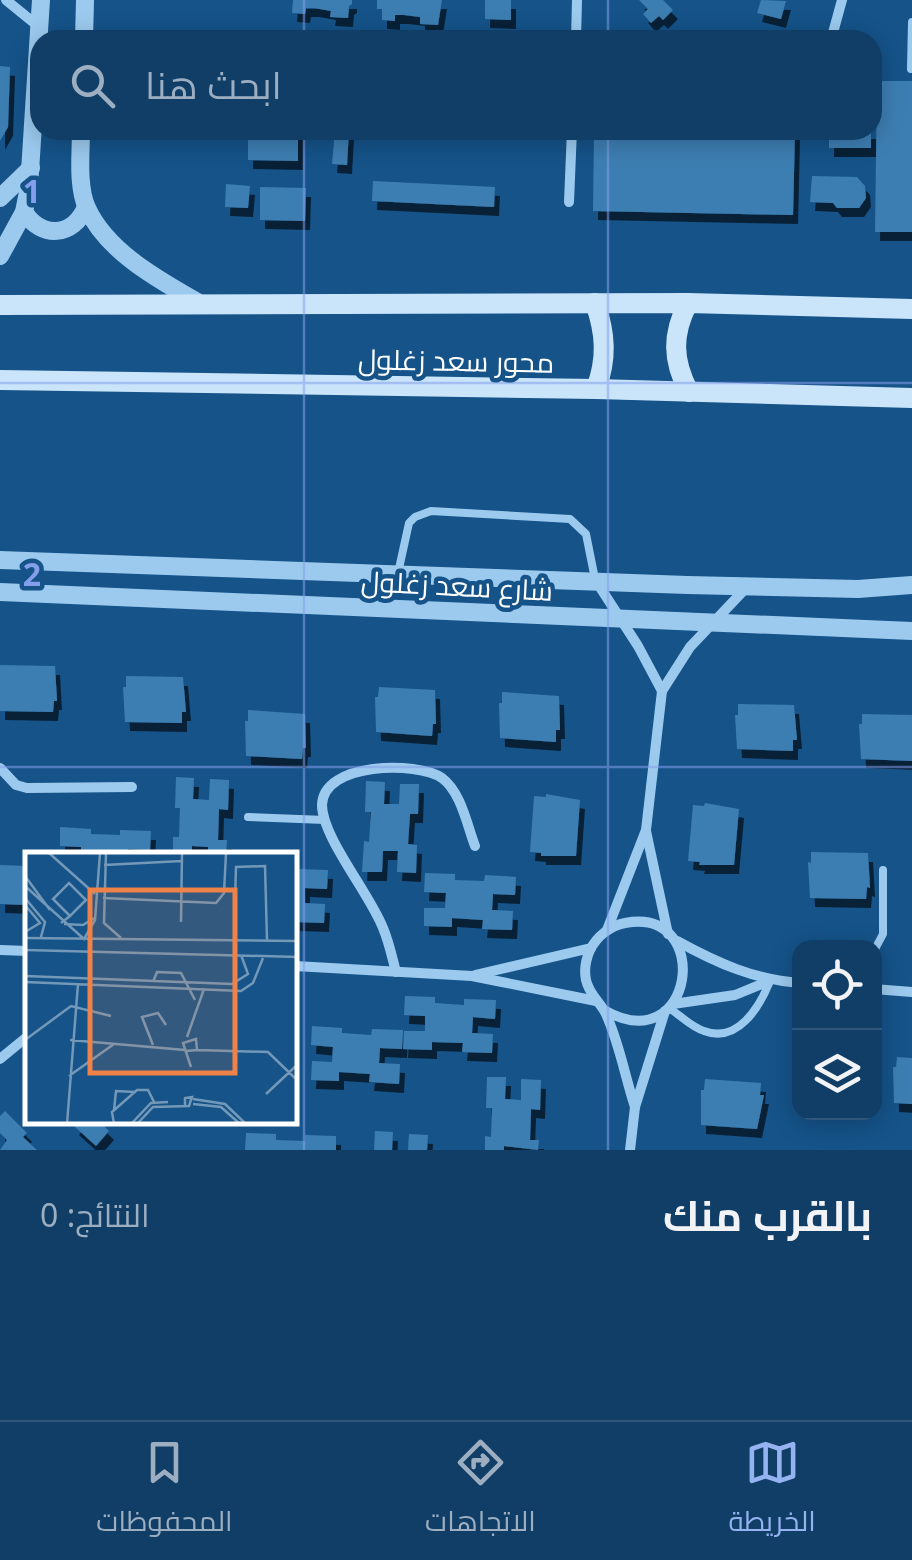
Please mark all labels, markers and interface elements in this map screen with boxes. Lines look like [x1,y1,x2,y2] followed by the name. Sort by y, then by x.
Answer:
[30,30,882,140] search box
[65,58,120,113] icon: search
[145,58,282,110] text: ابحث هنا
[23,169,41,212] text: 1
[358,339,554,381] street label: محور سعد زغلول
[23,552,41,595] text: 2
[360,561,554,610] street label: شارع سعد زغلول
[25,852,298,1125] inset map
[792,940,882,1120] map controls
[792,940,882,1030] button: locate
[792,1030,882,1120] button: layers
[663,1186,872,1243] text: بالقرب منك
[40,1193,150,1236] text: النتائج: 0
[96,1435,233,1547] tab: المحفوظات
[425,1435,536,1547] tab: الاتجاهات
[728,1435,816,1547] tab: الخريطة

